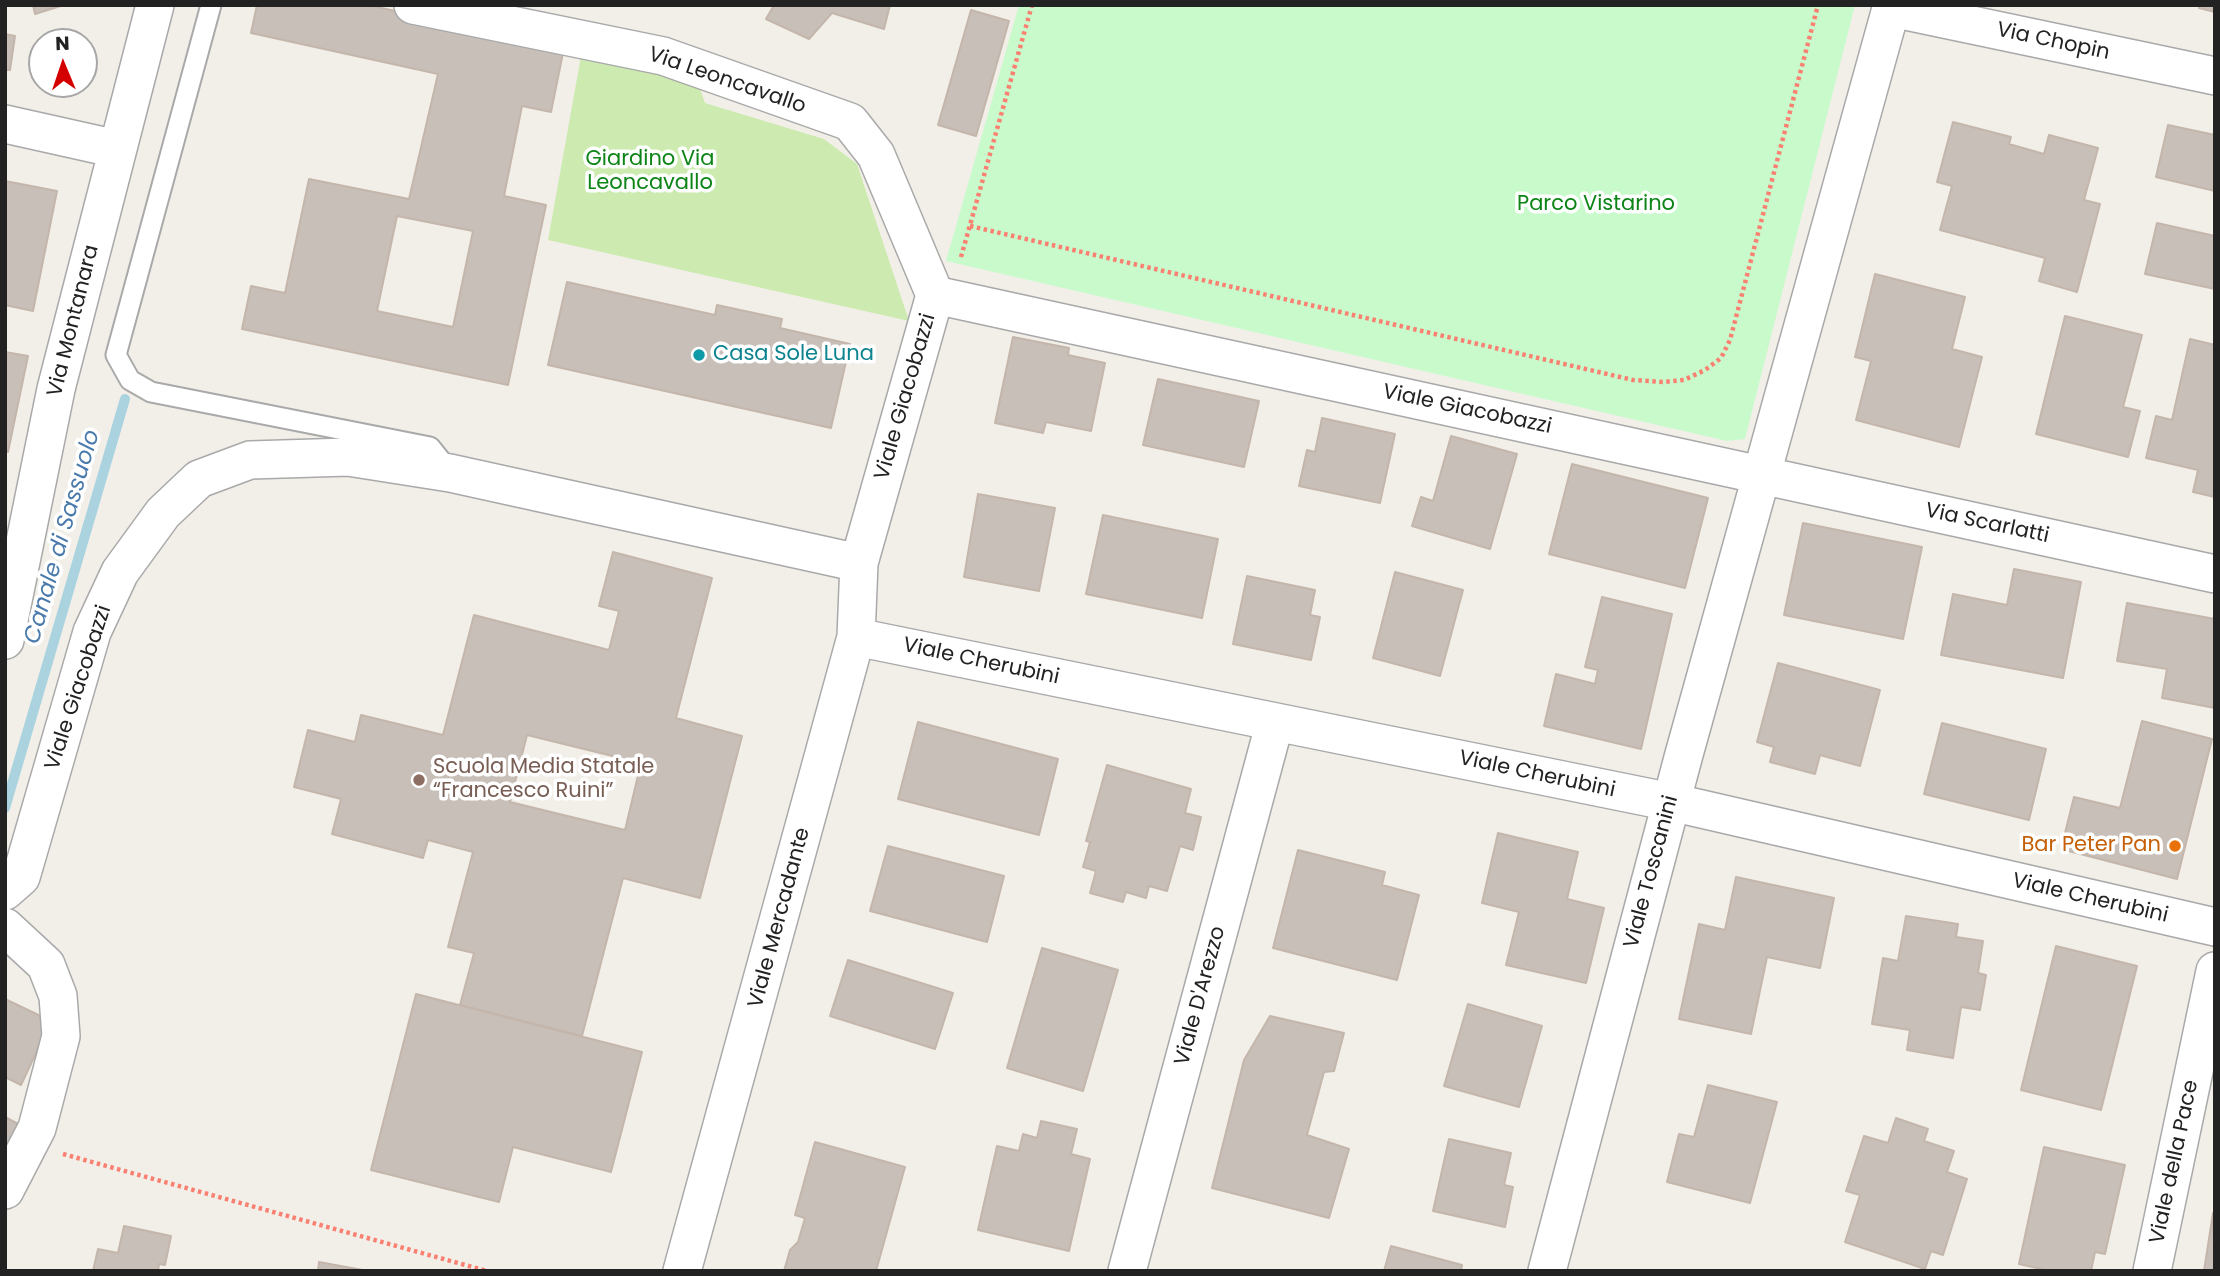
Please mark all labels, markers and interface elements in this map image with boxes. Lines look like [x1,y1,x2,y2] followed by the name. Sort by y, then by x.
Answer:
[1994,18,2112,66] street label: Via Chopin
[28,28,98,98] north arrow
[55,30,70,57] text: N
[645,42,809,120] street label: Via Leoncavallo
[586,147,714,197] park label: Giardino Via Leoncavallo
[1517,192,1675,218] park label: Parco Vistarino
[43,242,105,400] street label: Via Montanara
[870,311,942,483] street label: Viale Giacobazzi
[713,342,874,368] place label: Casa Sole Luna
[691,347,707,363] marker: Casa Sole Luna
[1380,380,1554,440] street label: Viale Giacobazzi
[19,427,107,647] water label: Canale di Sassuolo
[1923,499,2051,549] street label: Via Scarlatti
[40,602,118,774] street label: Viale Giacobazzi
[900,633,1062,691] street label: Viale Cherubini
[1456,746,1618,804] street label: Viale Cherubini
[433,755,654,805] place label: Scuola Media Statale “Francesco Ruini”
[411,772,427,788] marker: Scuola Media Statale “Francesco Ruini”
[1619,793,1685,951] street label: Viale Toscanini
[744,825,816,1011] street label: Viale Mercadante
[2021,833,2161,859] place label: Bar Peter Pan
[2167,838,2183,854] marker: Bar Peter Pan
[2010,869,2170,929] street label: Viale Cherubini
[1170,924,1232,1068] street label: Viale D'Arezzo
[2145,1078,2205,1246] street label: Viale della Pace

